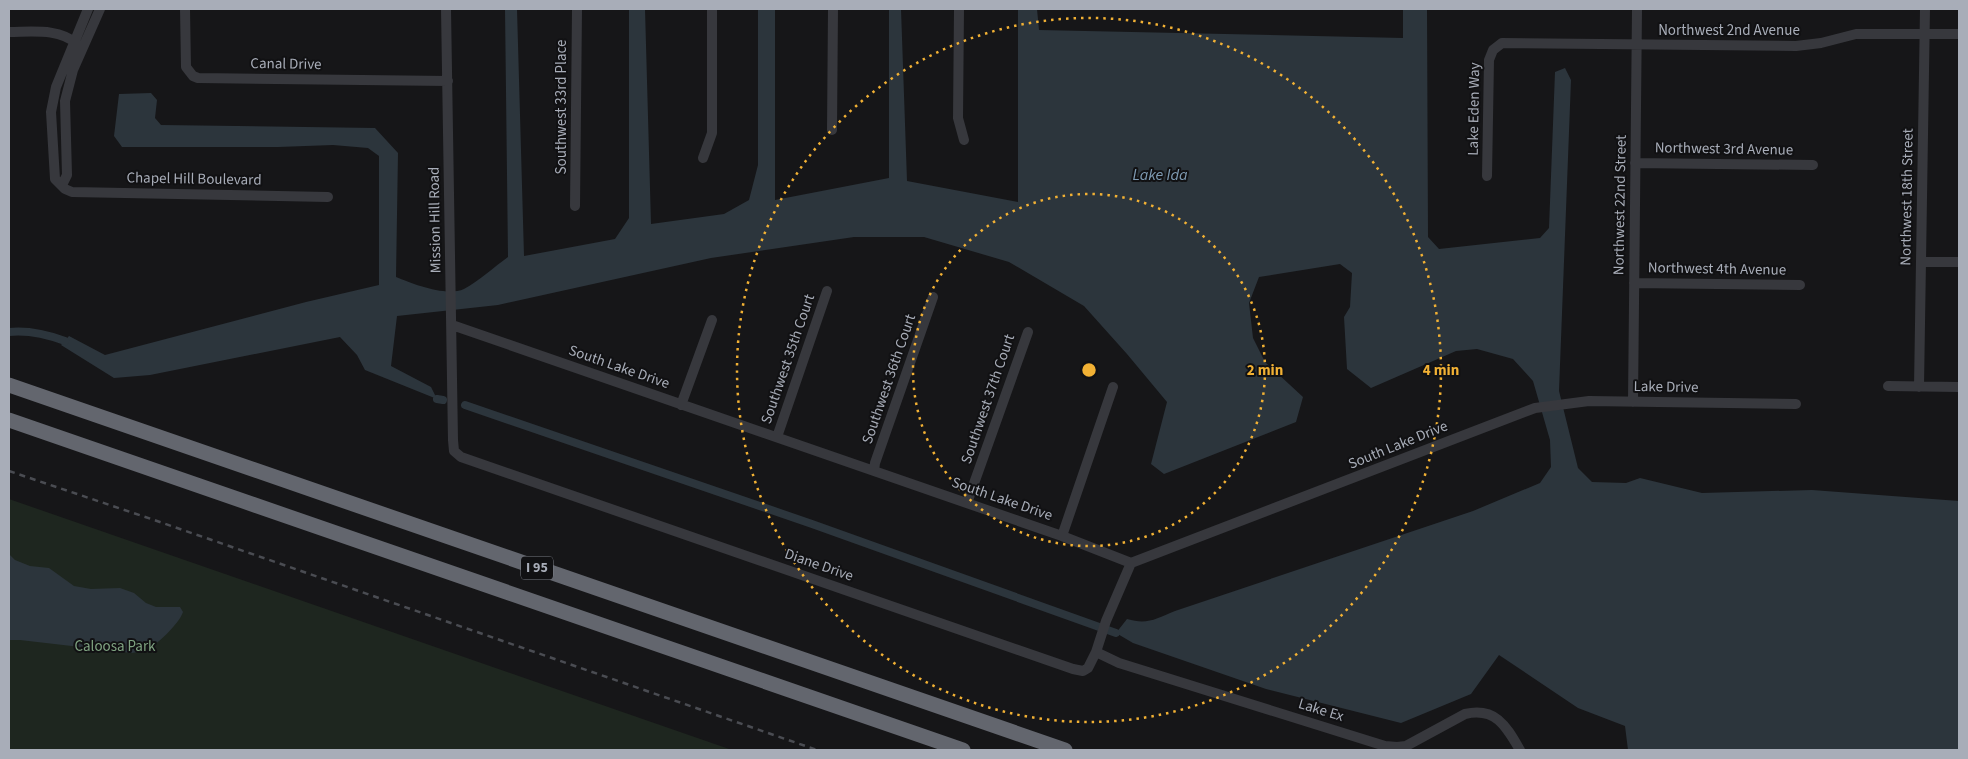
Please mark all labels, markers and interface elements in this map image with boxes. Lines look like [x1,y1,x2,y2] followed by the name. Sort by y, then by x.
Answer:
[1658,20,1800,41] street label: Northwest 2nd Avenue
[551,40,572,174] street label: Southwest 33rd Place
[250,53,322,75] street label: Canal Drive
[1463,62,1485,156] street label: Lake Eden Way
[1895,128,1919,266] street label: Northwest 18th Street
[1608,135,1632,275] street label: Northwest 22nd Street
[1655,137,1793,161] street label: Northwest 3rd Avenue
[1132,164,1188,186] water label: Lake Ida
[126,167,262,191] street label: Chapel Hill Boulevard
[424,167,446,273] street label: Mission Hill Road
[1648,257,1786,281] street label: Northwest 4th Avenue
[756,291,820,427] street label: Southwest 35th Court
[857,311,921,447] street label: Southwest 36th Court
[956,331,1020,467] street label: Southwest 37th Court
[566,340,672,394] street label: South Lake Drive
[1247,360,1283,381] text: 2 min
[1423,360,1459,381] text: 4 min
[1080,361,1098,379] centre of rings
[1633,376,1699,398] street label: Lake Drive
[1345,416,1451,474] street label: South Lake Drive
[949,472,1055,526] street label: South Lake Drive
[782,543,856,587] street label: Diane Drive
[521,556,553,580] road number: I 95
[74,636,156,657] park label: Caloosa Park
[1296,693,1347,727] street label: Lake Ex

